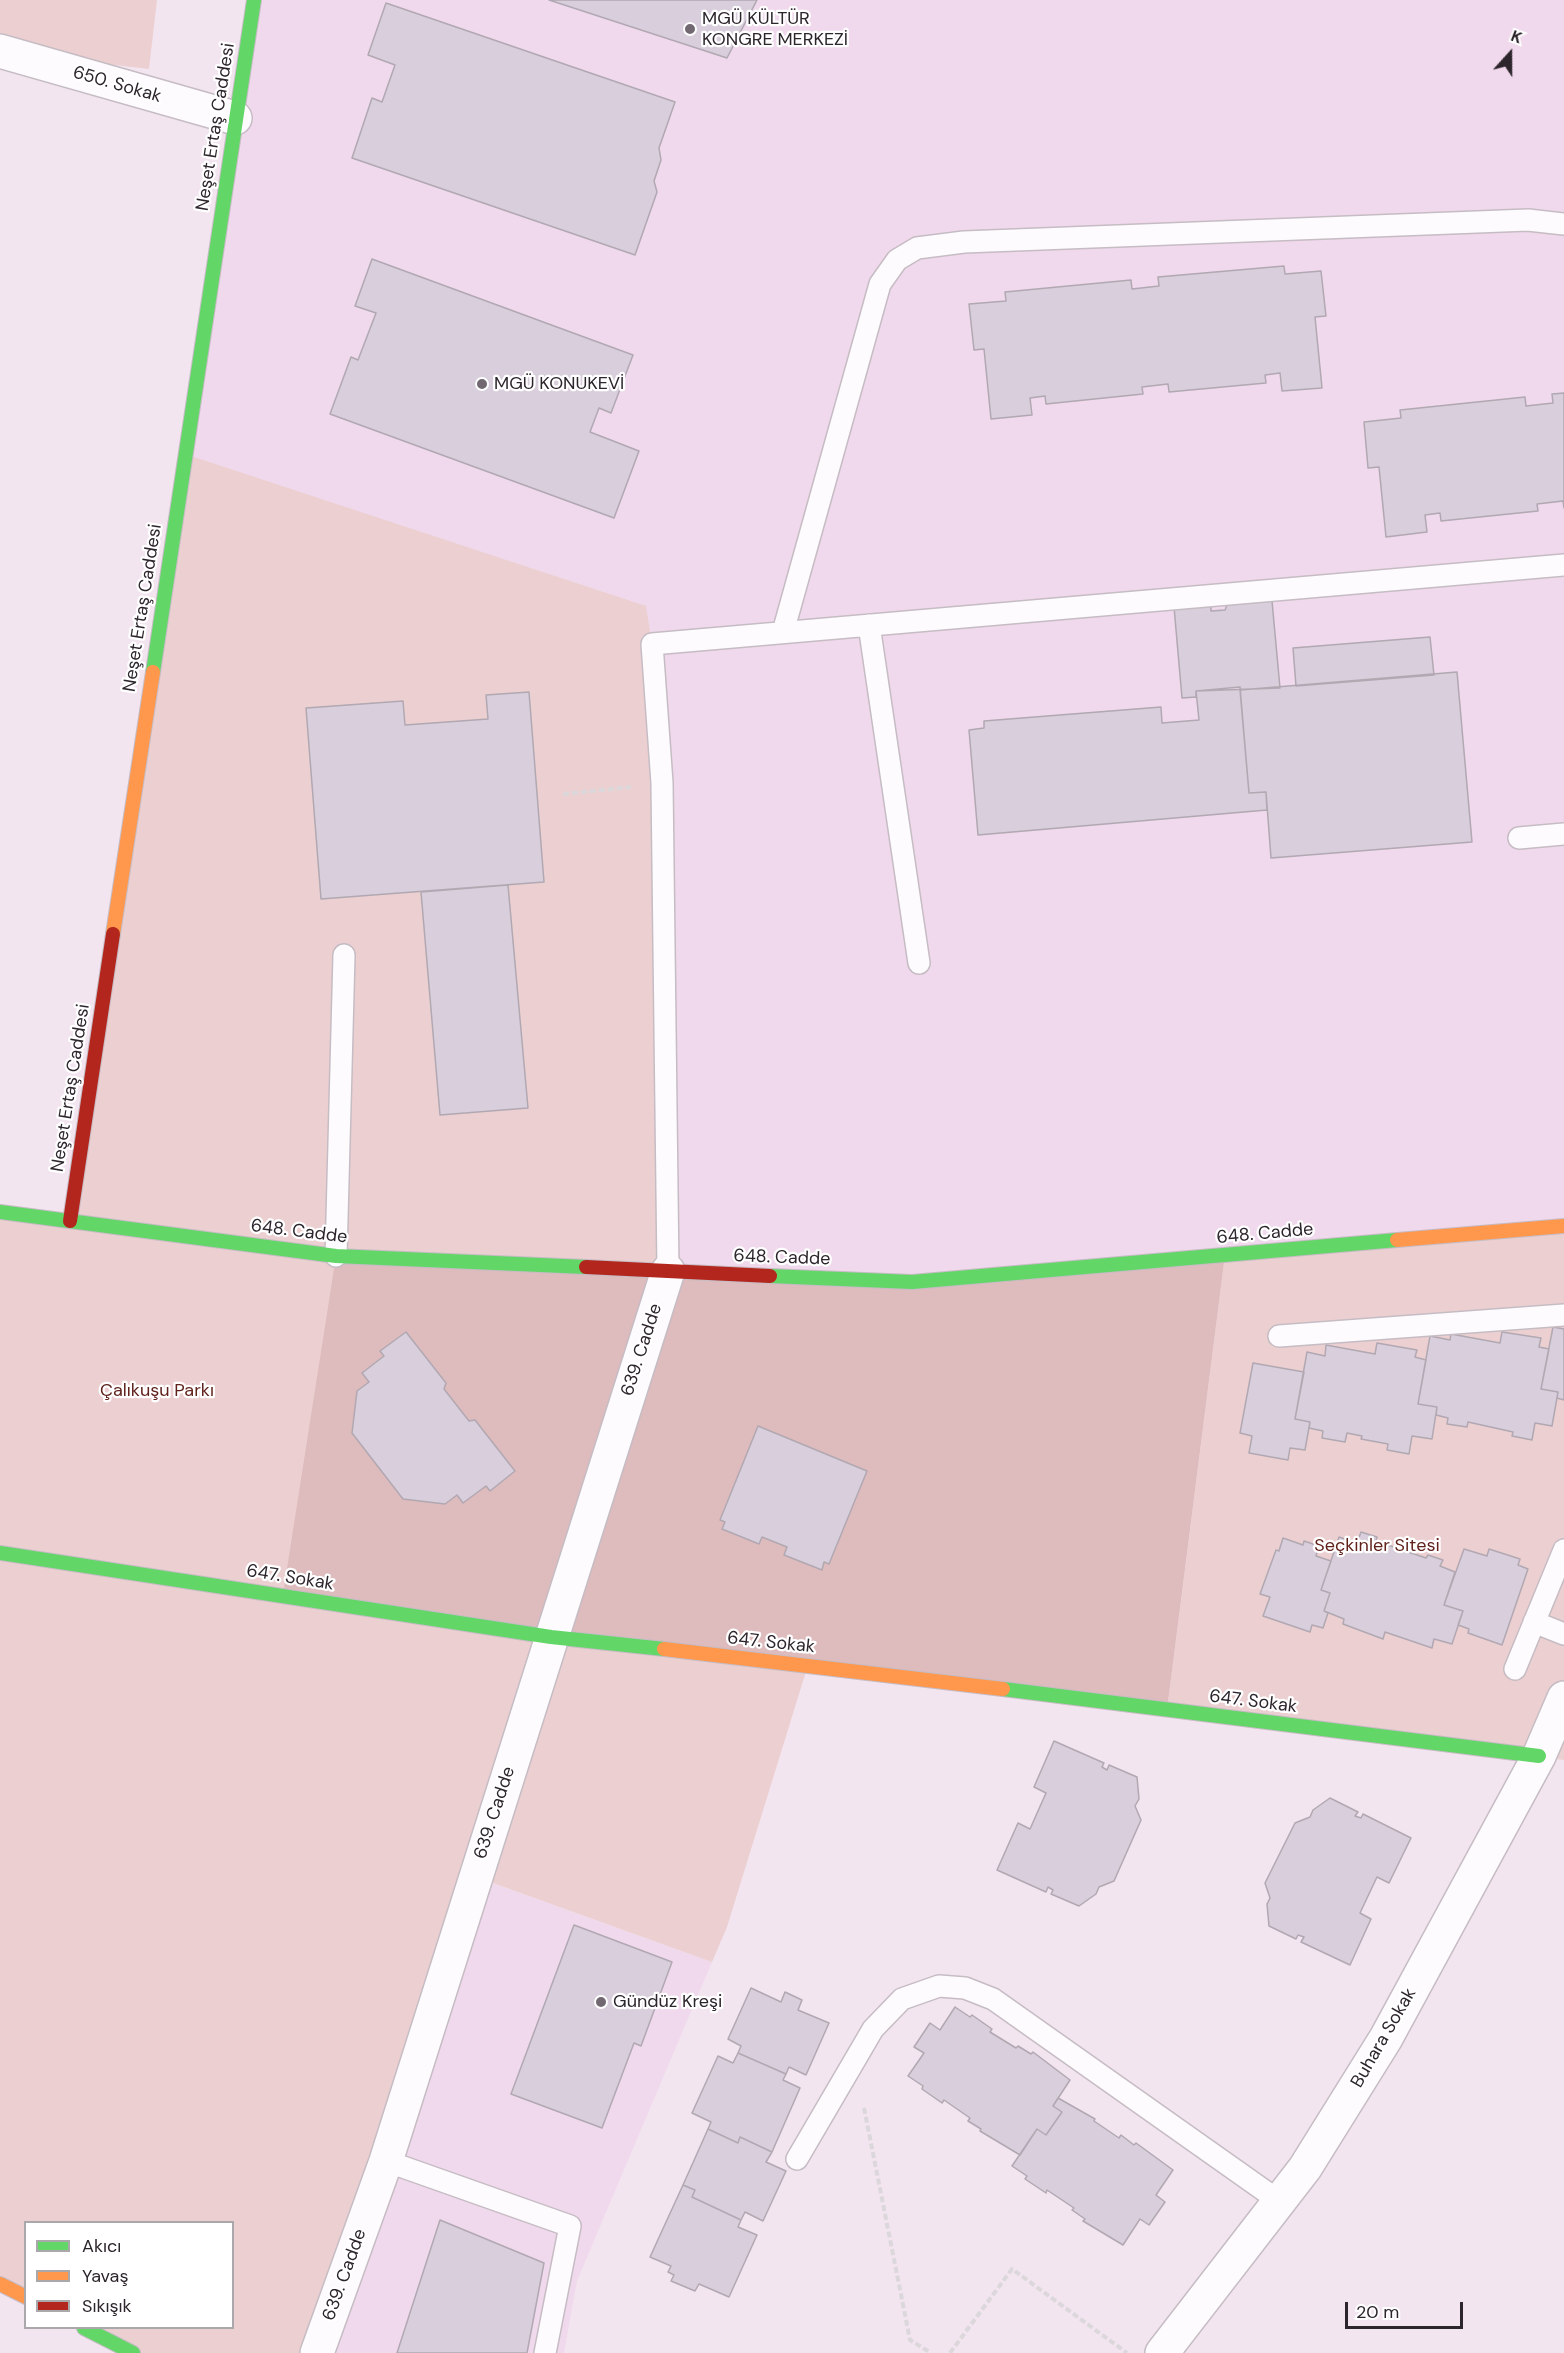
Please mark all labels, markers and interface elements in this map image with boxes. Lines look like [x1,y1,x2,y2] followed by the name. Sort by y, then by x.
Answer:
[702,8,848,50] place label: MGÜ KÜLTÜR KONGRE MERKEZİ
[683,22,697,36] marker: MGÜ KÜLTÜR KONGRE MERKEZİ
[1480,24,1540,84] north arrow
[1508,25,1525,48] text: K
[192,41,240,213] street label: Neşet Ertaş Caddesi
[70,62,164,108] street label: 650. Sokak
[494,373,624,395] place label: MGÜ KONUKEVİ
[475,377,489,391] marker: MGÜ KONUKEVİ
[119,522,167,694] street label: Neşet Ertaş Caddesi
[47,1002,95,1174] street label: Neşet Ertaş Caddesi
[250,1215,348,1249] street label: 648. Cadde
[1216,1219,1314,1249] street label: 648. Cadde
[733,1246,831,1270] street label: 648. Cadde
[617,1301,667,1399] street label: 639. Cadde
[100,1380,214,1402] park label: Çalıkuşu Parkı
[1314,1535,1440,1557] park label: Seçkinler Sitesi
[245,1560,335,1596] street label: 647. Sokak
[726,1628,816,1658] street label: 647. Sokak
[1208,1686,1298,1718] street label: 647. Sokak
[470,1764,520,1862] street label: 639. Cadde
[1347,1984,1421,2092] street label: Buhara Sokak
[613,1991,722,2013] place label: Gündüz Kreşi
[594,1995,608,2009] marker: Gündüz Kreşi
[24,2221,234,2329] legend
[318,2226,372,2324] street label: 639. Cadde
[82,2234,121,2258] text: Akıcı
[82,2264,128,2288] text: Yavaş
[1348,2290,1466,2328] scale bar
[82,2294,132,2318] text: Sıkışık
[1356,2300,1399,2324] text: 20 m

